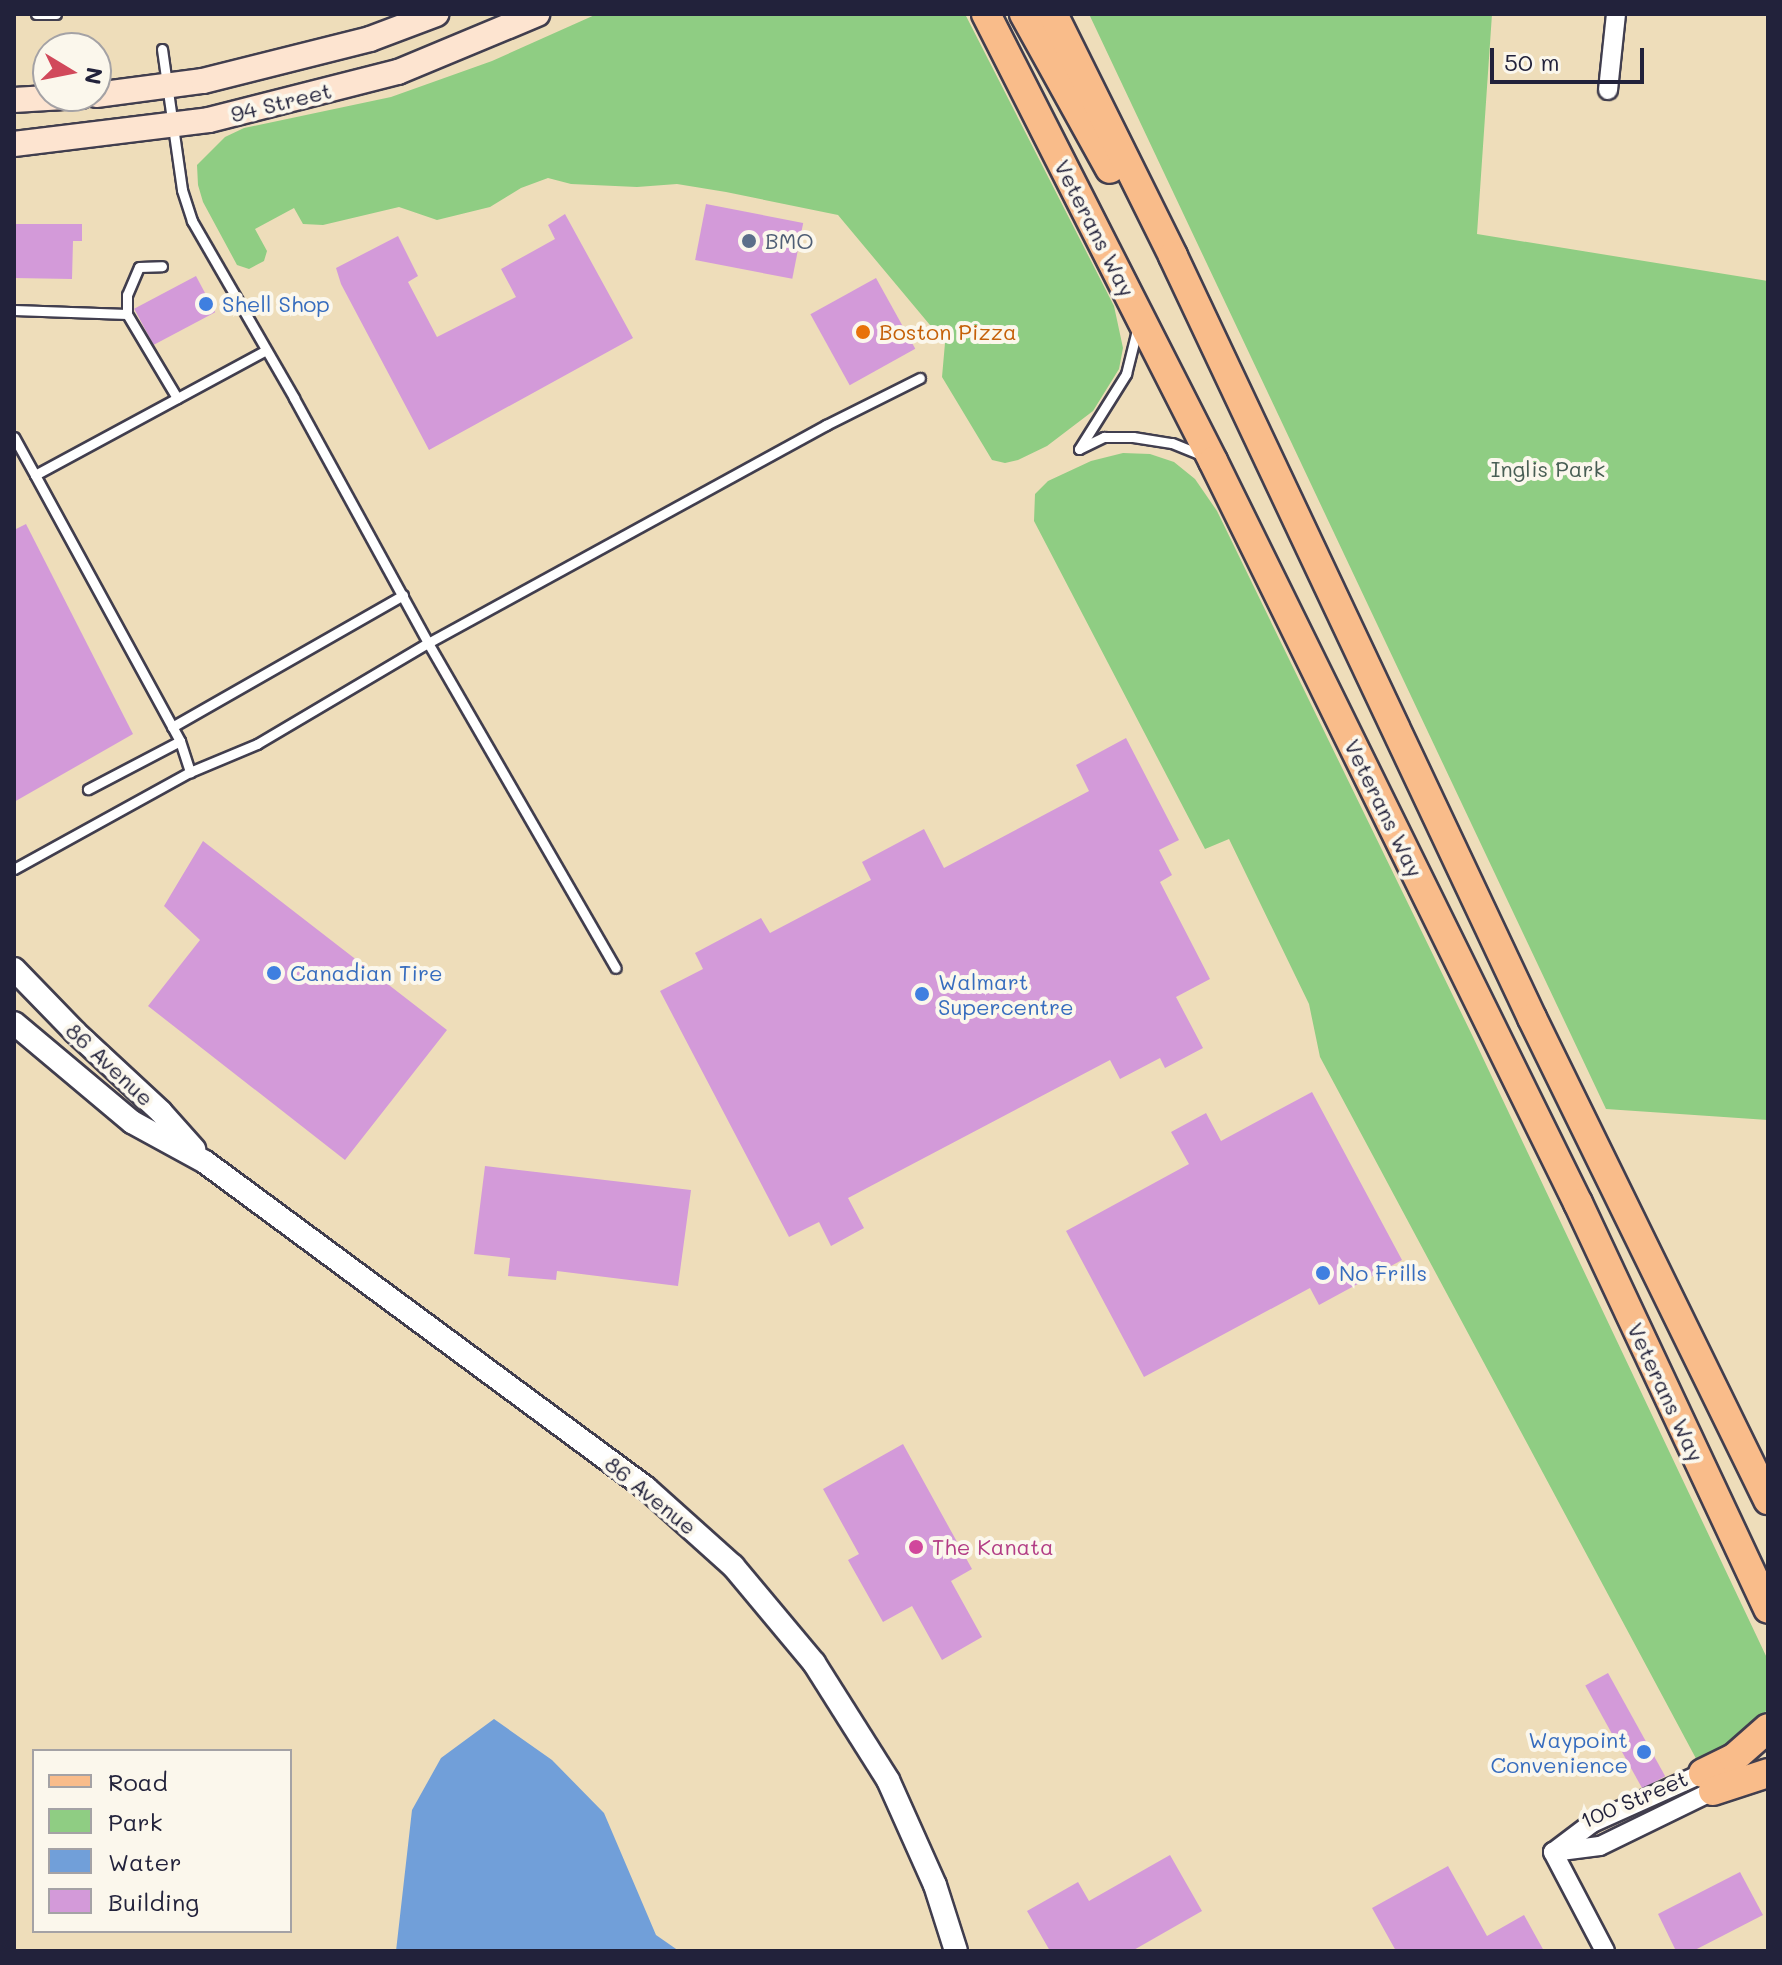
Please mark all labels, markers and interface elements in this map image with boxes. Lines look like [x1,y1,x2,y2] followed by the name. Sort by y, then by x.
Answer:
[32,32,112,112] north arrow
[1494,32,1648,82] scale bar
[1504,46,1560,77] text: 50 m
[78,65,110,87] text: N
[228,77,334,127] street label: 94 Street
[1049,155,1141,301] street label: Veterans Way
[765,228,814,254] place label: BMO
[740,232,758,250] marker: BMO
[222,291,330,317] place label: Shell Shop
[197,295,215,313] marker: Shell Shop
[879,319,1017,345] place label: Boston Pizza
[854,323,872,341] marker: Boston Pizza
[1491,456,1605,482] park label: Inglis Park
[1339,735,1429,881] street label: Veterans Way
[290,960,443,986] place label: Canadian Tire
[265,964,283,982] marker: Canadian Tire
[938,968,1074,1020] place label: Walmart Supercentre
[913,985,931,1003] marker: Walmart Supercentre
[61,1017,159,1111] street label: 86 Avenue
[1339,1260,1427,1286] place label: No Frills
[1314,1264,1332,1282] marker: No Frills
[1622,1318,1710,1466] street label: Veterans Way
[600,1450,702,1540] street label: 86 Avenue
[932,1534,1054,1560] place label: The Kanata
[907,1538,925,1556] marker: The Kanata
[1491,1726,1628,1778] place label: Waypoint Convenience
[1635,1743,1653,1761] marker: Waypoint Convenience
[32,1749,292,1933] legend
[1576,1765,1692,1833] street label: 100 Street
[108,1766,168,1797] text: Road
[108,1806,162,1837] text: Park
[108,1846,182,1877] text: Water
[108,1886,199,1917] text: Building

